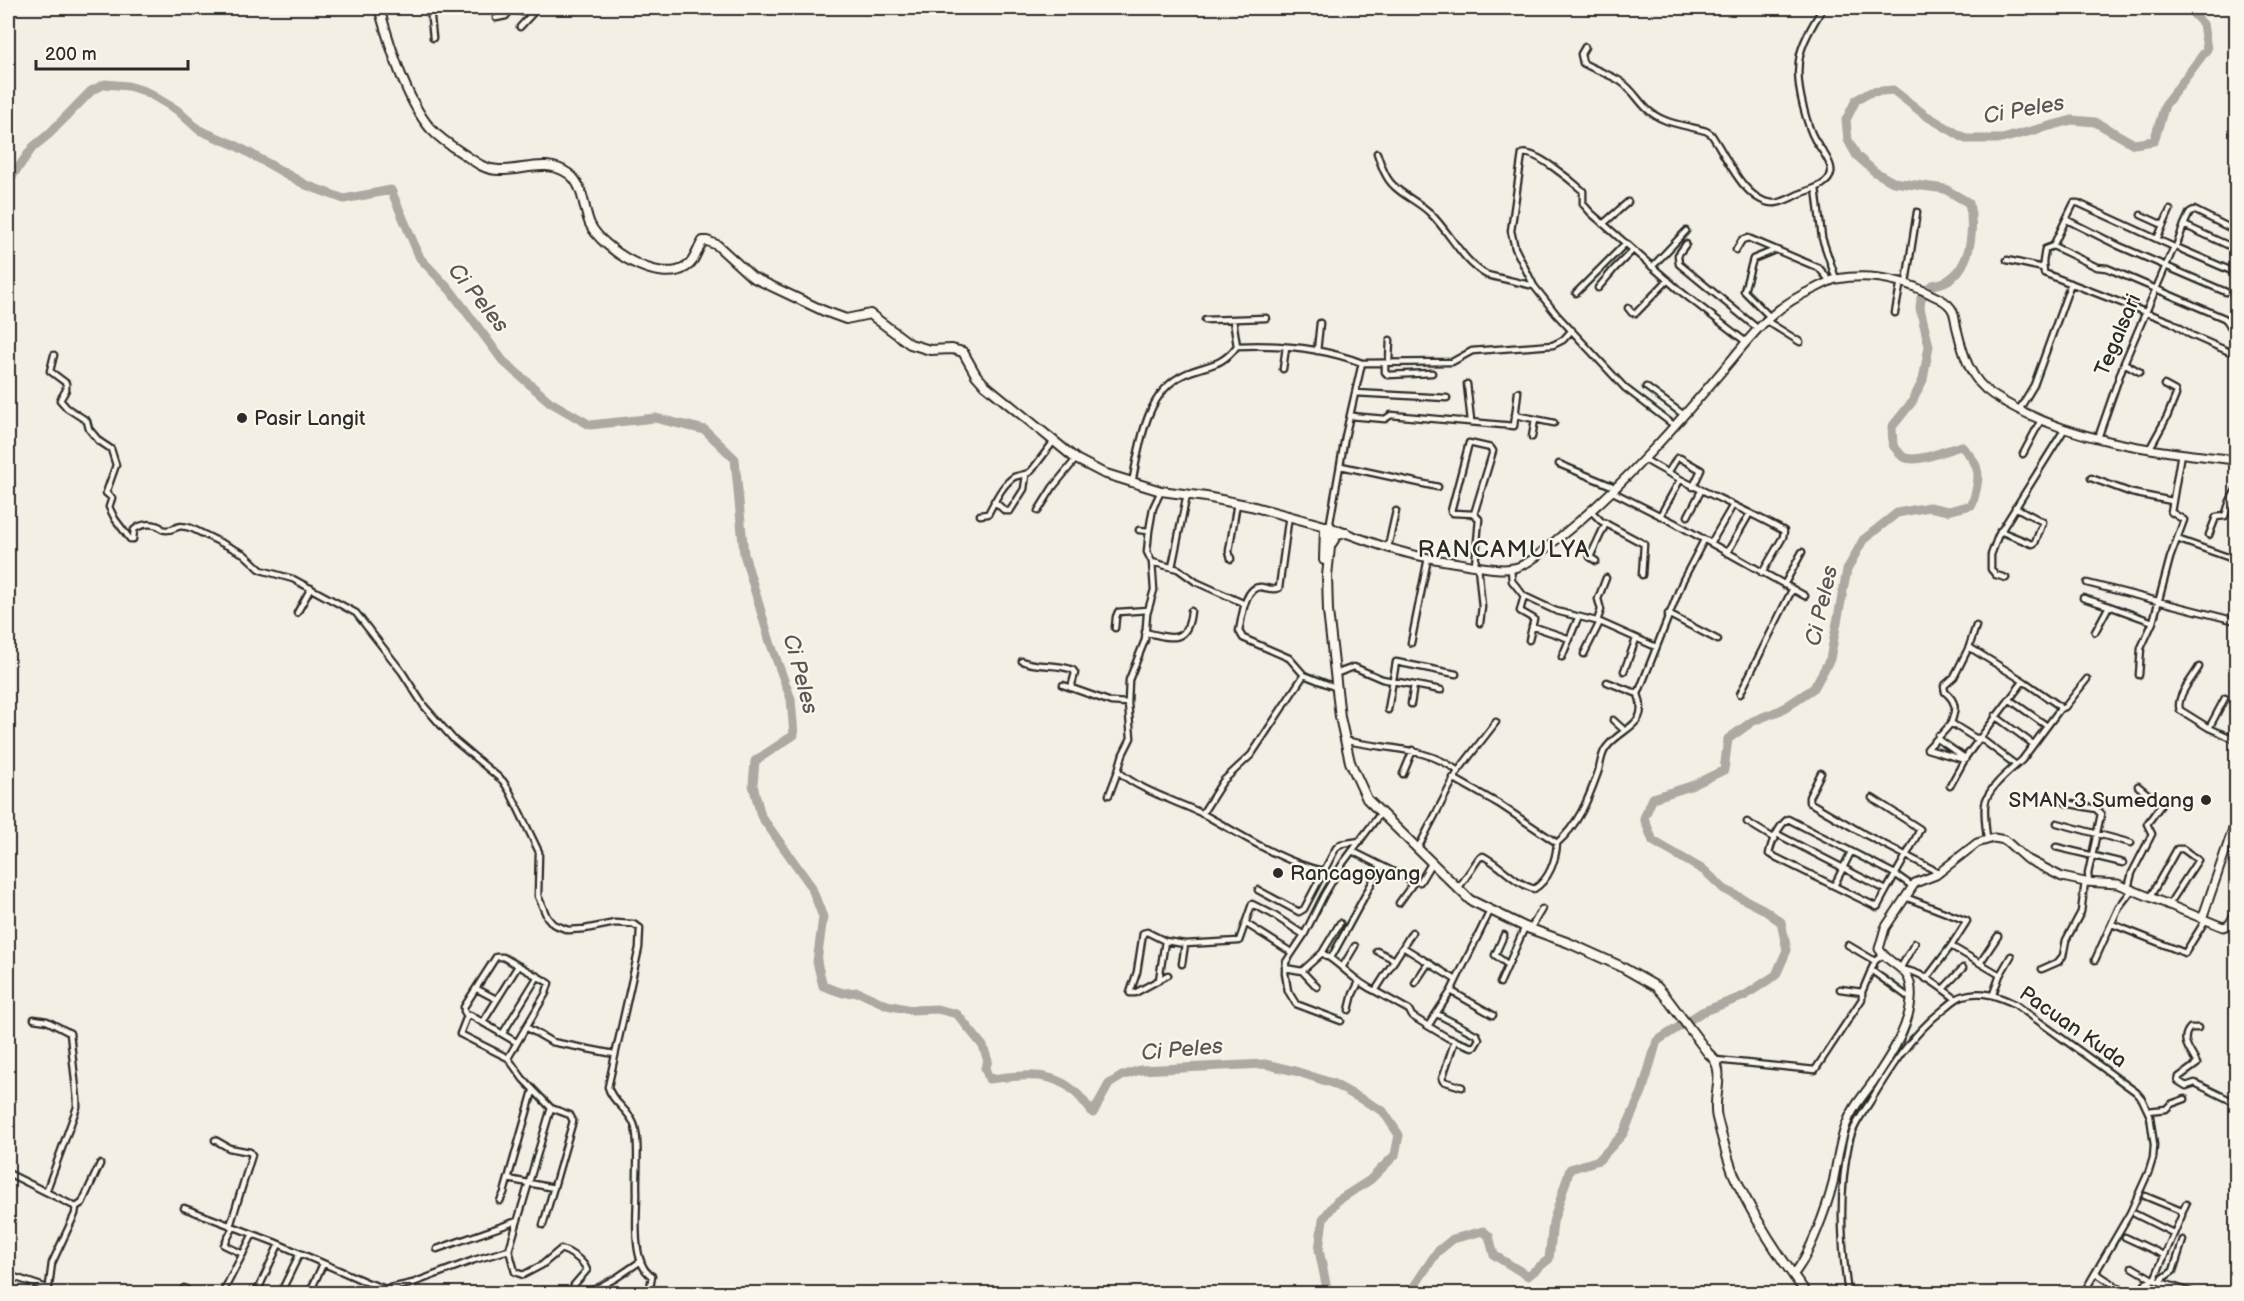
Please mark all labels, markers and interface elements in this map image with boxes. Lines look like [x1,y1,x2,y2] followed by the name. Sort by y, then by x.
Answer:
[36,33,188,71] scale bar
[45,44,97,65] text: 200 m
[1981,90,2067,130] water label: Ci Peles
[442,258,514,338] water label: Ci Peles
[2090,290,2146,380] street label: Tegalsari
[254,406,366,431] place label: Pasir Langit
[235,411,249,425] marker: Pasir Langit
[1417,535,1591,564] district label: RANCAMULYA
[1800,563,1844,649] water label: Ci Peles
[776,631,824,717] water label: Ci Peles
[2009,788,2194,813] place label: SMAN 3 Sumedang
[2199,793,2213,807] marker: SMAN 3 Sumedang
[1290,861,1420,886] place label: Rancagoyang
[1271,866,1285,880] marker: Rancagoyang
[2015,981,2131,1073] street label: Pacuan Kuda
[1140,1033,1224,1067] water label: Ci Peles

